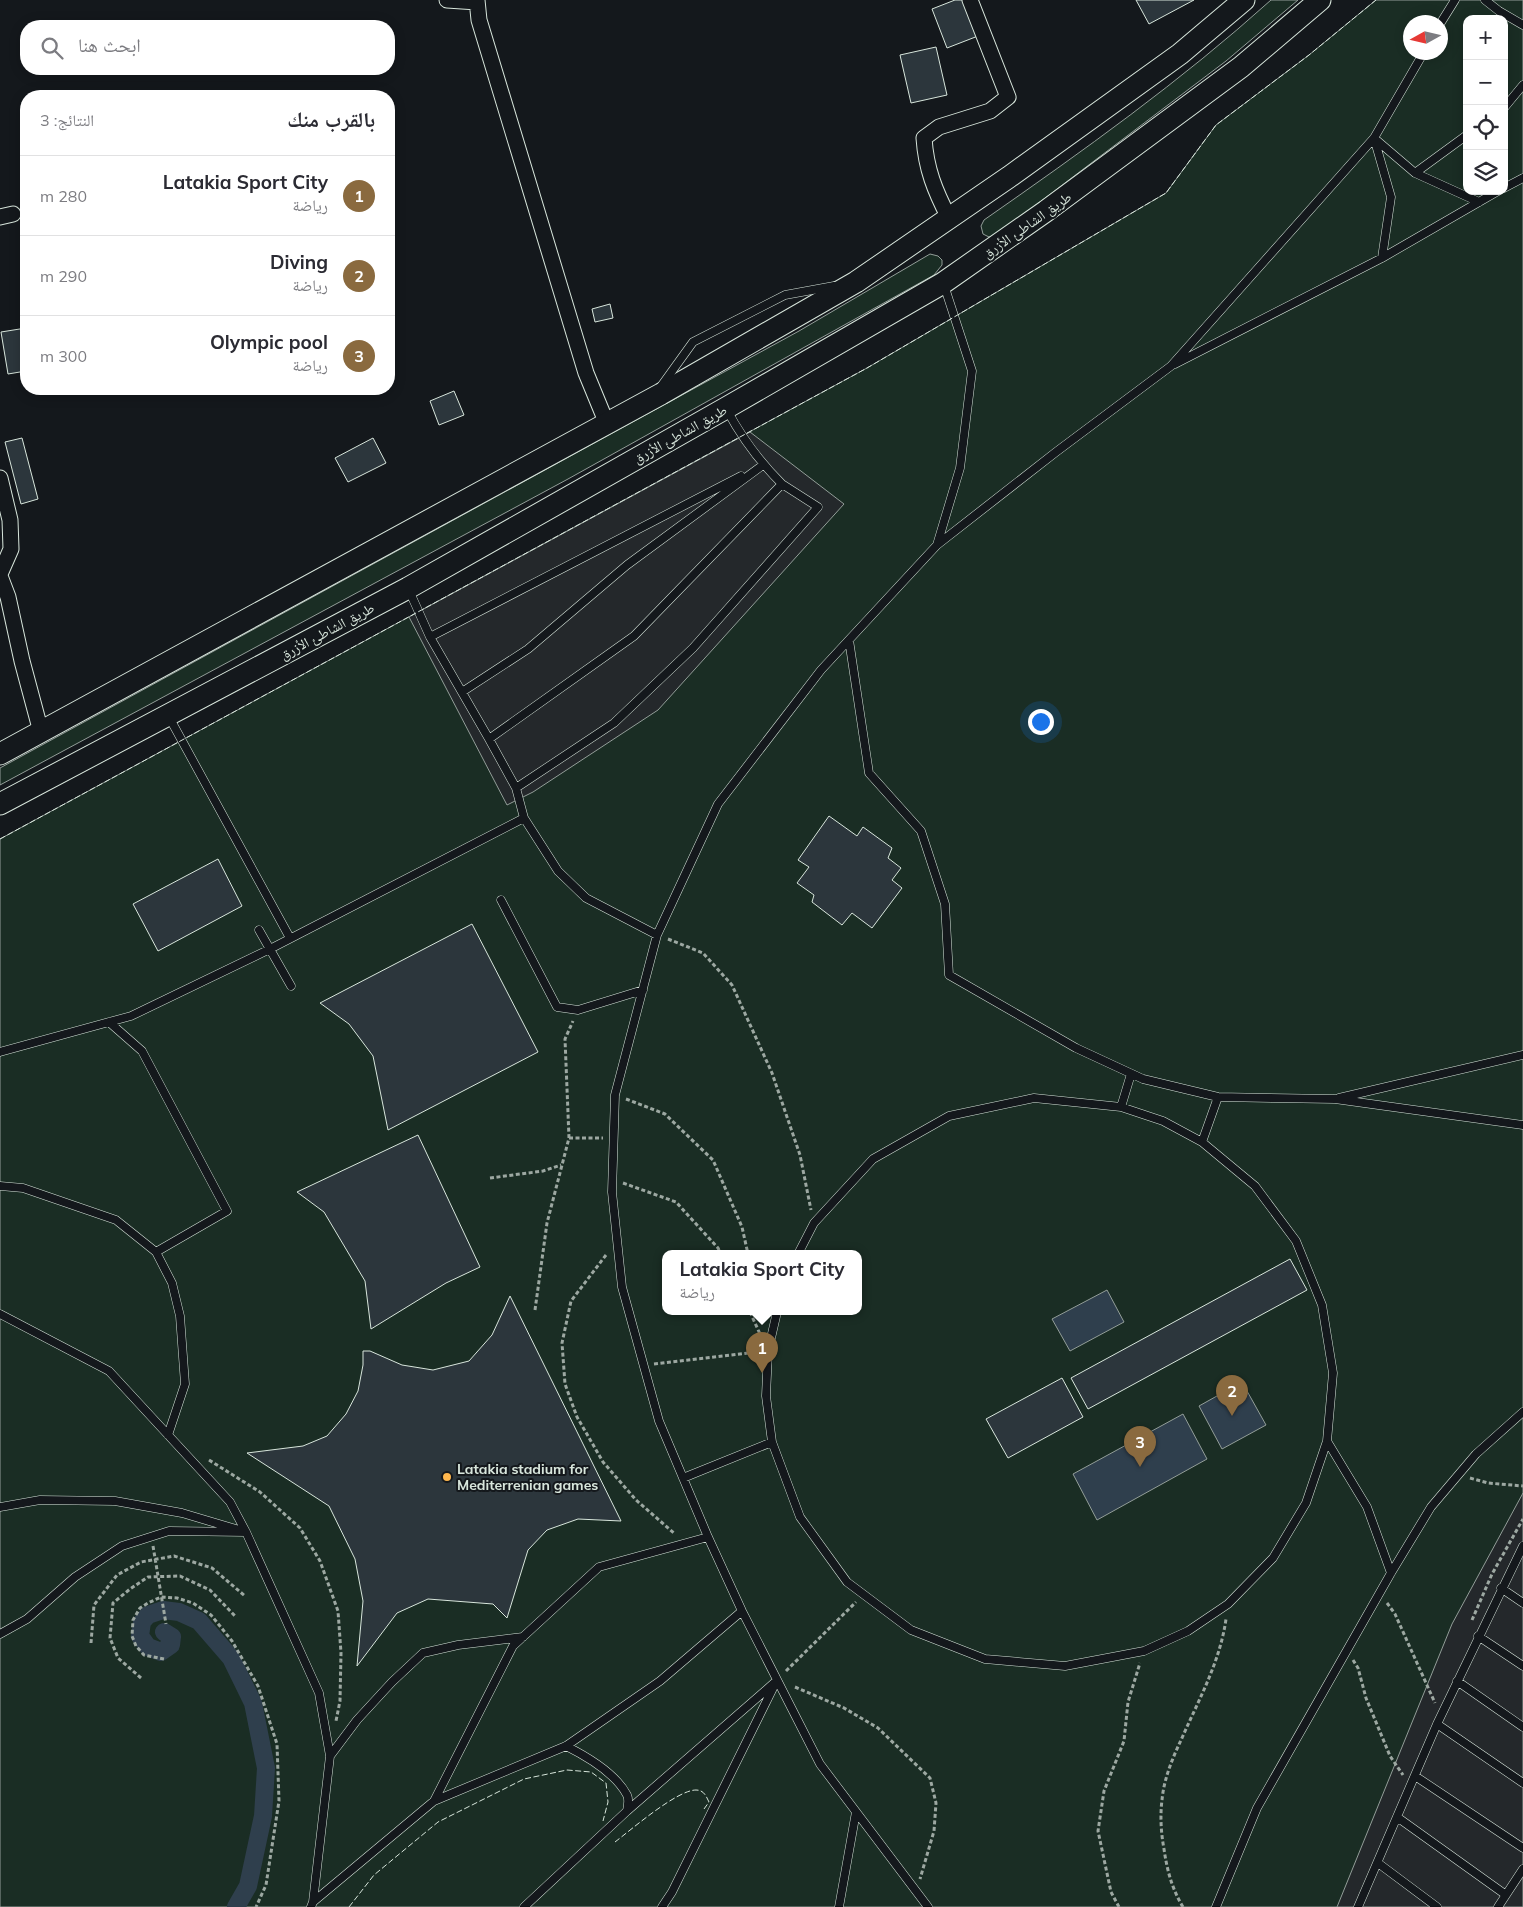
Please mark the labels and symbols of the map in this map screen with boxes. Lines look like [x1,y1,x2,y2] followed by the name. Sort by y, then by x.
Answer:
[1403,15,1448,60] north arrow
[979,188,1076,263] street label: طريق الشاطئ الأزرق
[630,401,731,468] street label: طريق الشاطئ الأزرق
[277,599,378,664] street label: طريق الشاطئ الأزرق
[1028,709,1054,735] your location
[746,1332,778,1373] pin: 1
[1216,1375,1248,1416] pin: 2
[1124,1426,1156,1467] pin: 3
[457,1460,598,1494] place label: Latakia stadium for Mediterrenian games
[441,1471,453,1483] marker: Latakia stadium for Mediterrenian games

